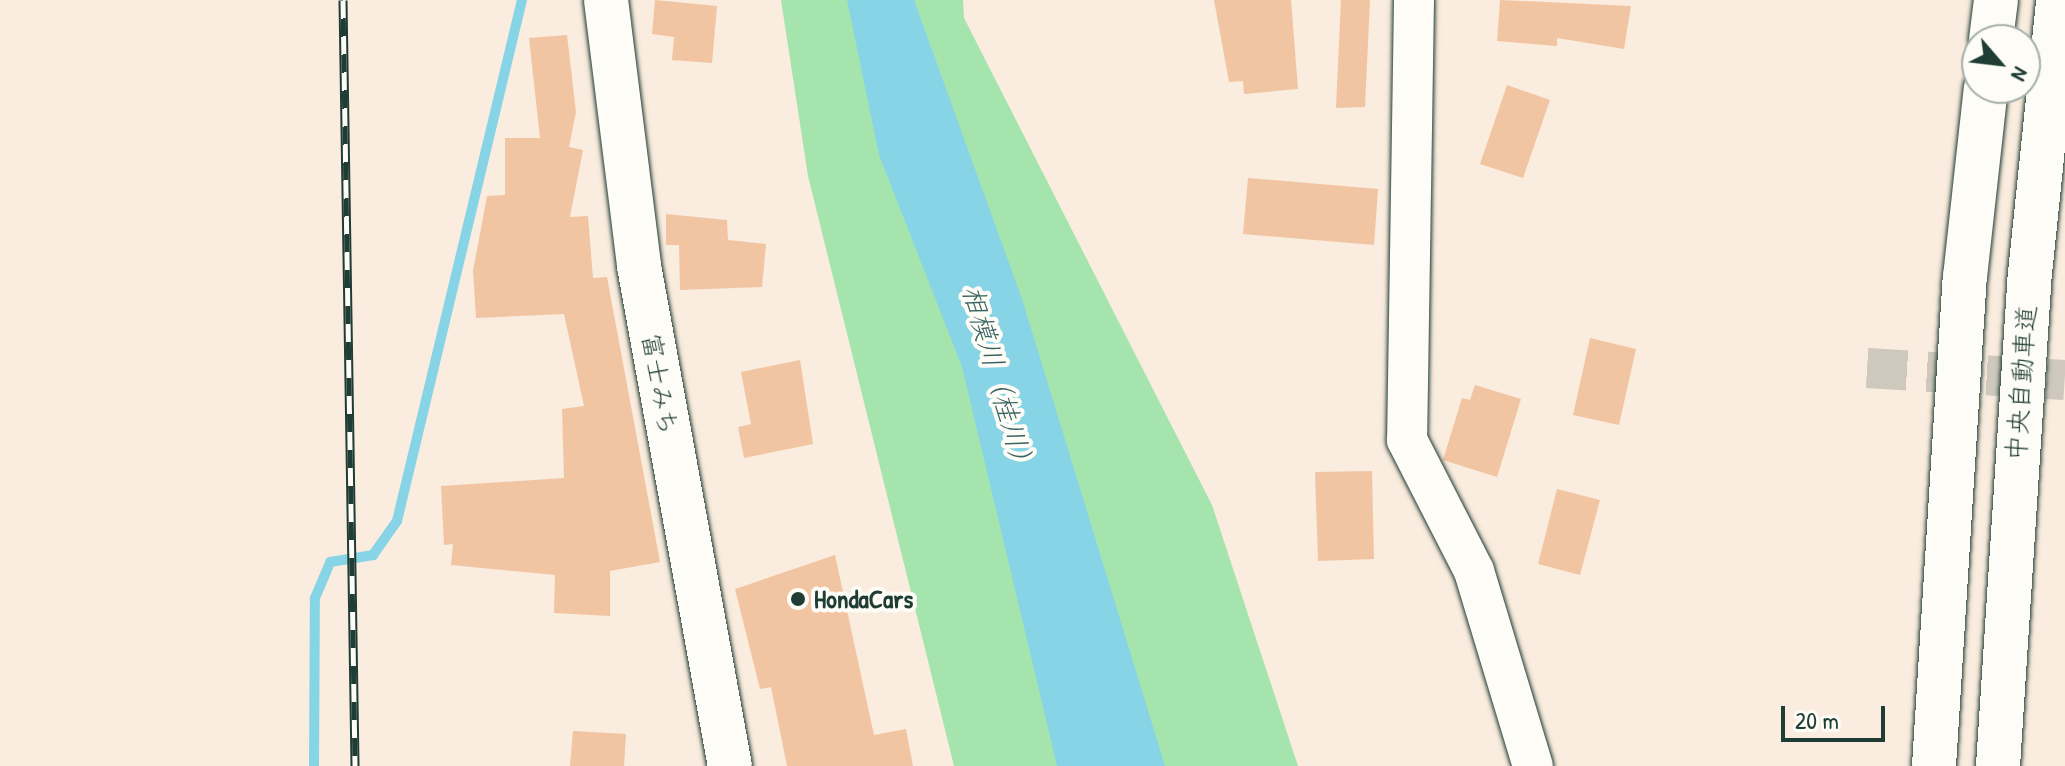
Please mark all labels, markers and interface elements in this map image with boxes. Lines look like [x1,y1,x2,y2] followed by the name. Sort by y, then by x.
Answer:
[1961,24,2041,104] north arrow
[2004,62,2036,87] text: N
[956,281,1042,479] water label: 相模川（桂川）
[2000,304,2042,462] street label: 中央自動車道
[636,330,684,438] street label: 富士みち
[814,583,913,615] place label: HondaCars
[789,590,807,608] marker: HondaCars
[1785,690,1889,740] scale bar
[1795,704,1839,736] text: 20 m

